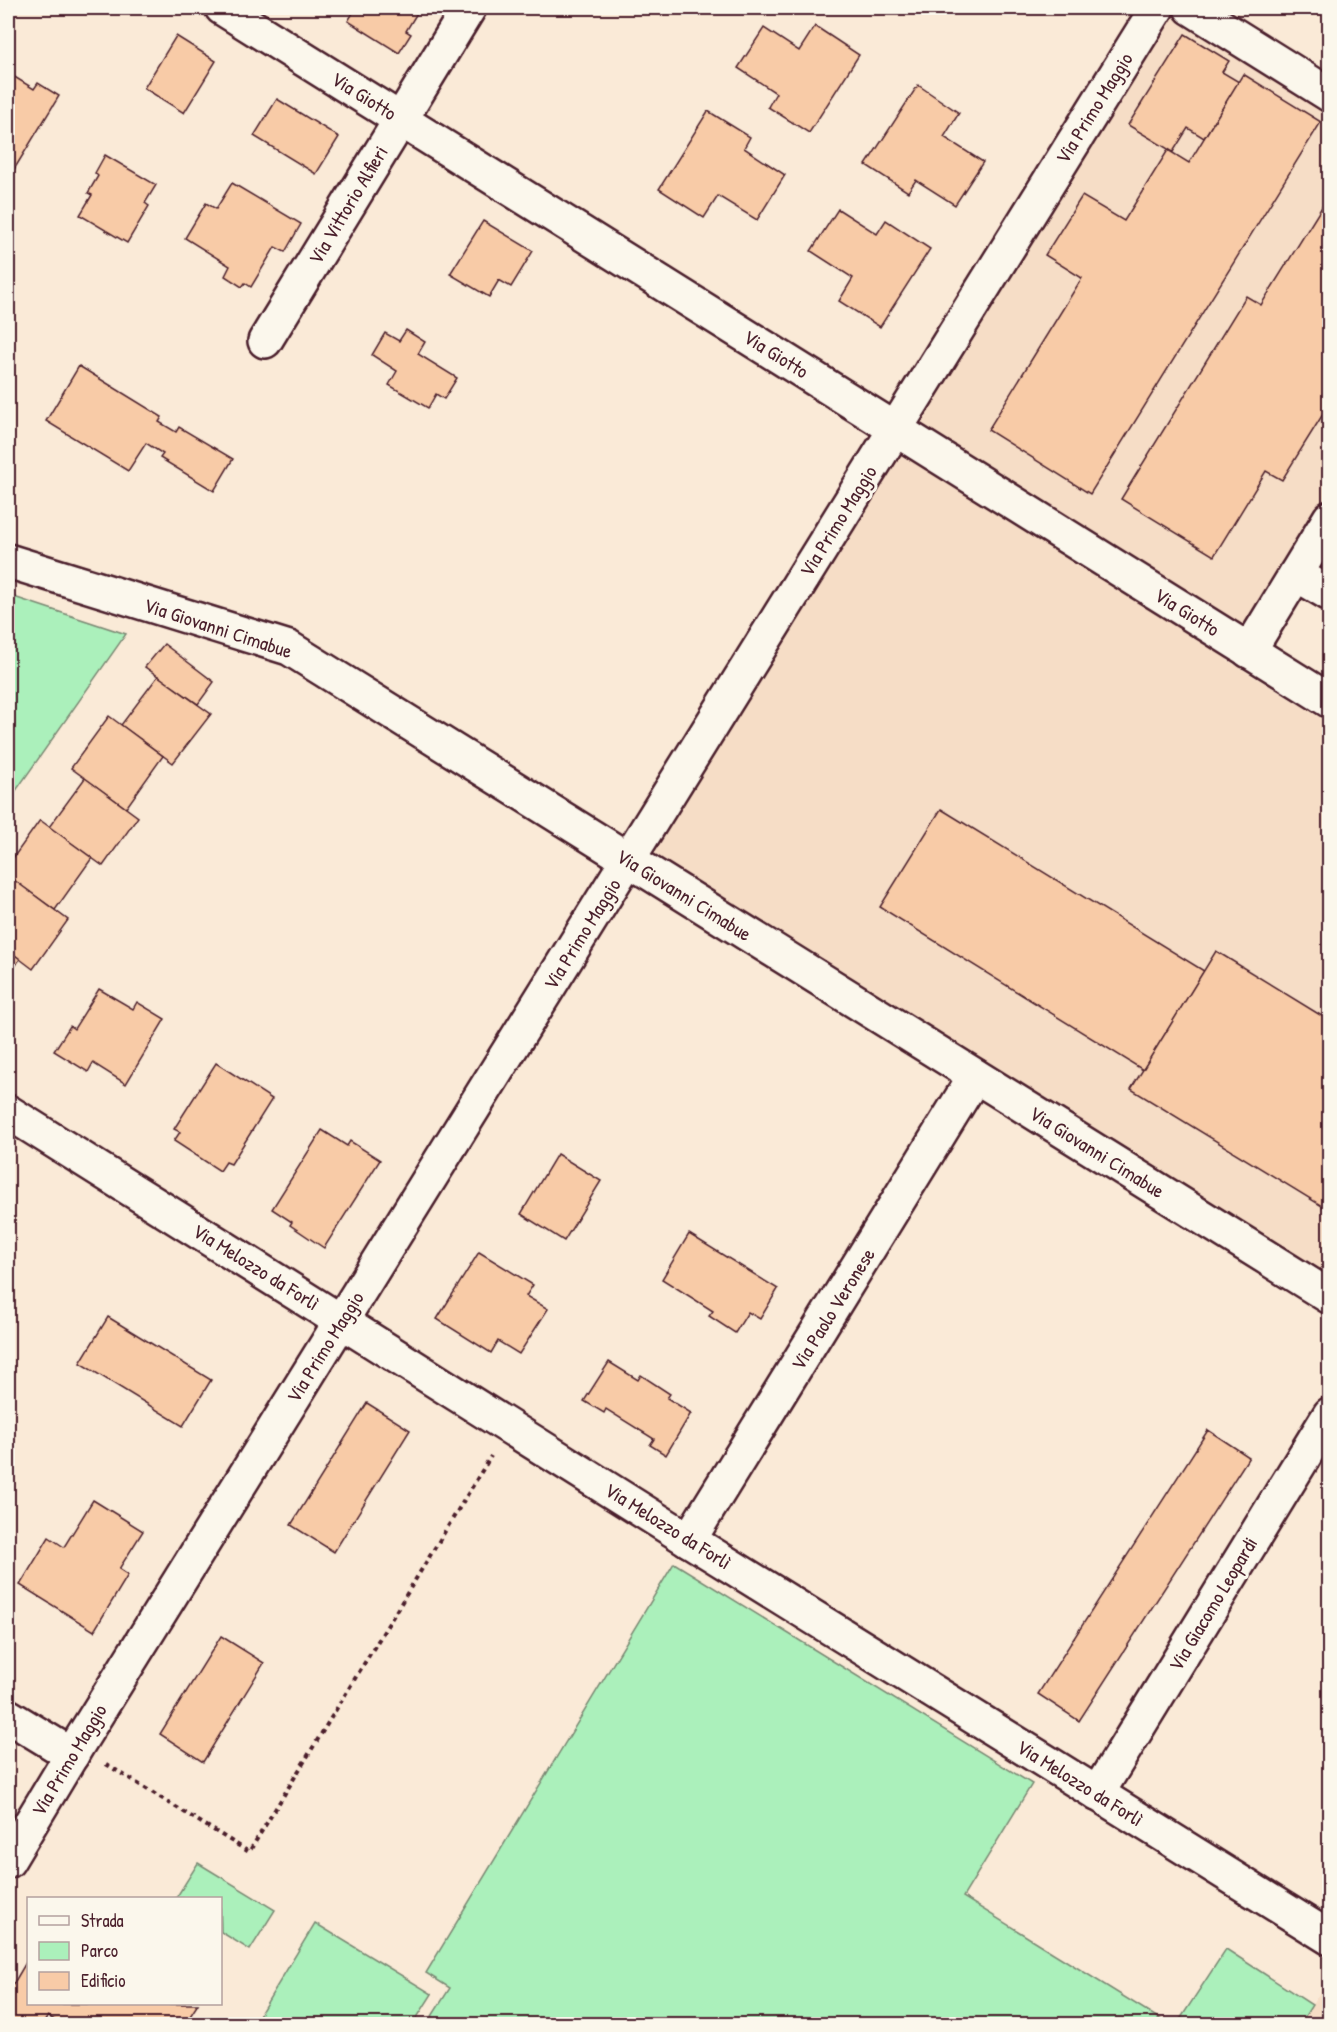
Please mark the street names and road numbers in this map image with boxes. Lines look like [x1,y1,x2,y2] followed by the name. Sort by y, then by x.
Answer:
[1049,47,1138,168] street label: Via Primo Maggio
[327,65,402,126] street label: Via Giotto
[302,140,394,269] street label: Via Vittorio Alfieri
[739,323,814,384] street label: Via Giotto
[793,460,882,581] street label: Via Primo Maggio
[1150,581,1225,642] street label: Via Giotto
[141,591,296,664] street label: Via Giovanni Cimabue
[612,842,757,947] street label: Via Giovanni Cimabue
[537,873,626,994] street label: Via Primo Maggio
[1025,1099,1170,1204] street label: Via Giovanni Cimabue
[188,1217,325,1316] street label: Via Melozzo da Forlì
[784,1242,881,1375] street label: Via Paolo Veronese
[280,1286,369,1407] street label: Via Primo Maggio
[600,1476,737,1575] street label: Via Melozzo da Forlì
[1162,1532,1263,1676] street label: Via Giacomo Leopardi
[24,1699,113,1821] street label: Via Primo Maggio
[1012,1733,1149,1832] street label: Via Melozzo da Forlì

